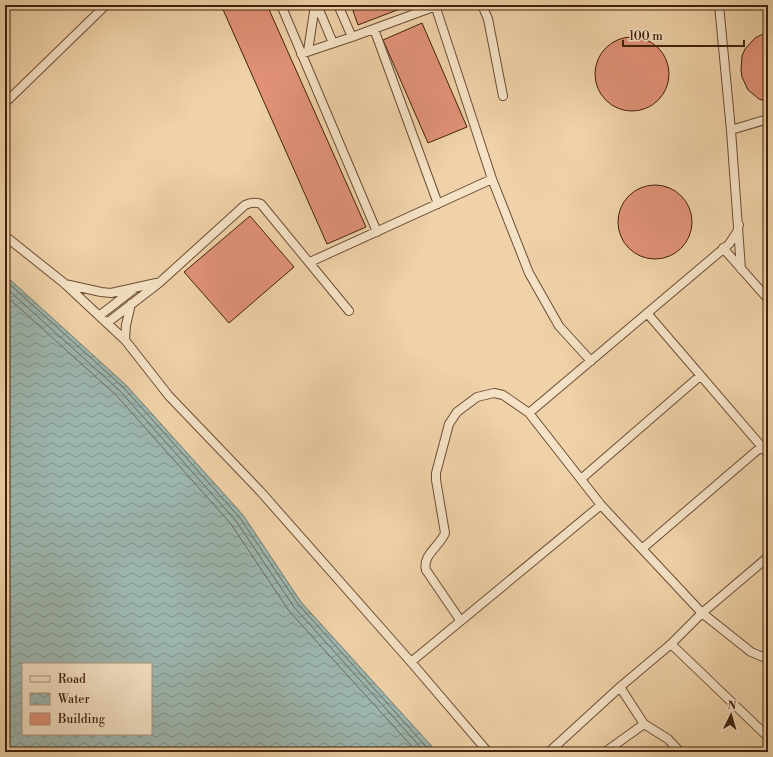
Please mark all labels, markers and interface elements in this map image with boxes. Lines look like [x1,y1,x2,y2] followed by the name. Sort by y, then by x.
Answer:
[623,22,744,48] scale bar
[629,29,663,44] text: 100 m
[22,663,152,735] legend
[58,672,86,687] text: Road
[57,692,90,707] text: Water
[711,695,751,735] north arrow
[727,699,737,713] text: N
[57,712,106,727] text: Building

